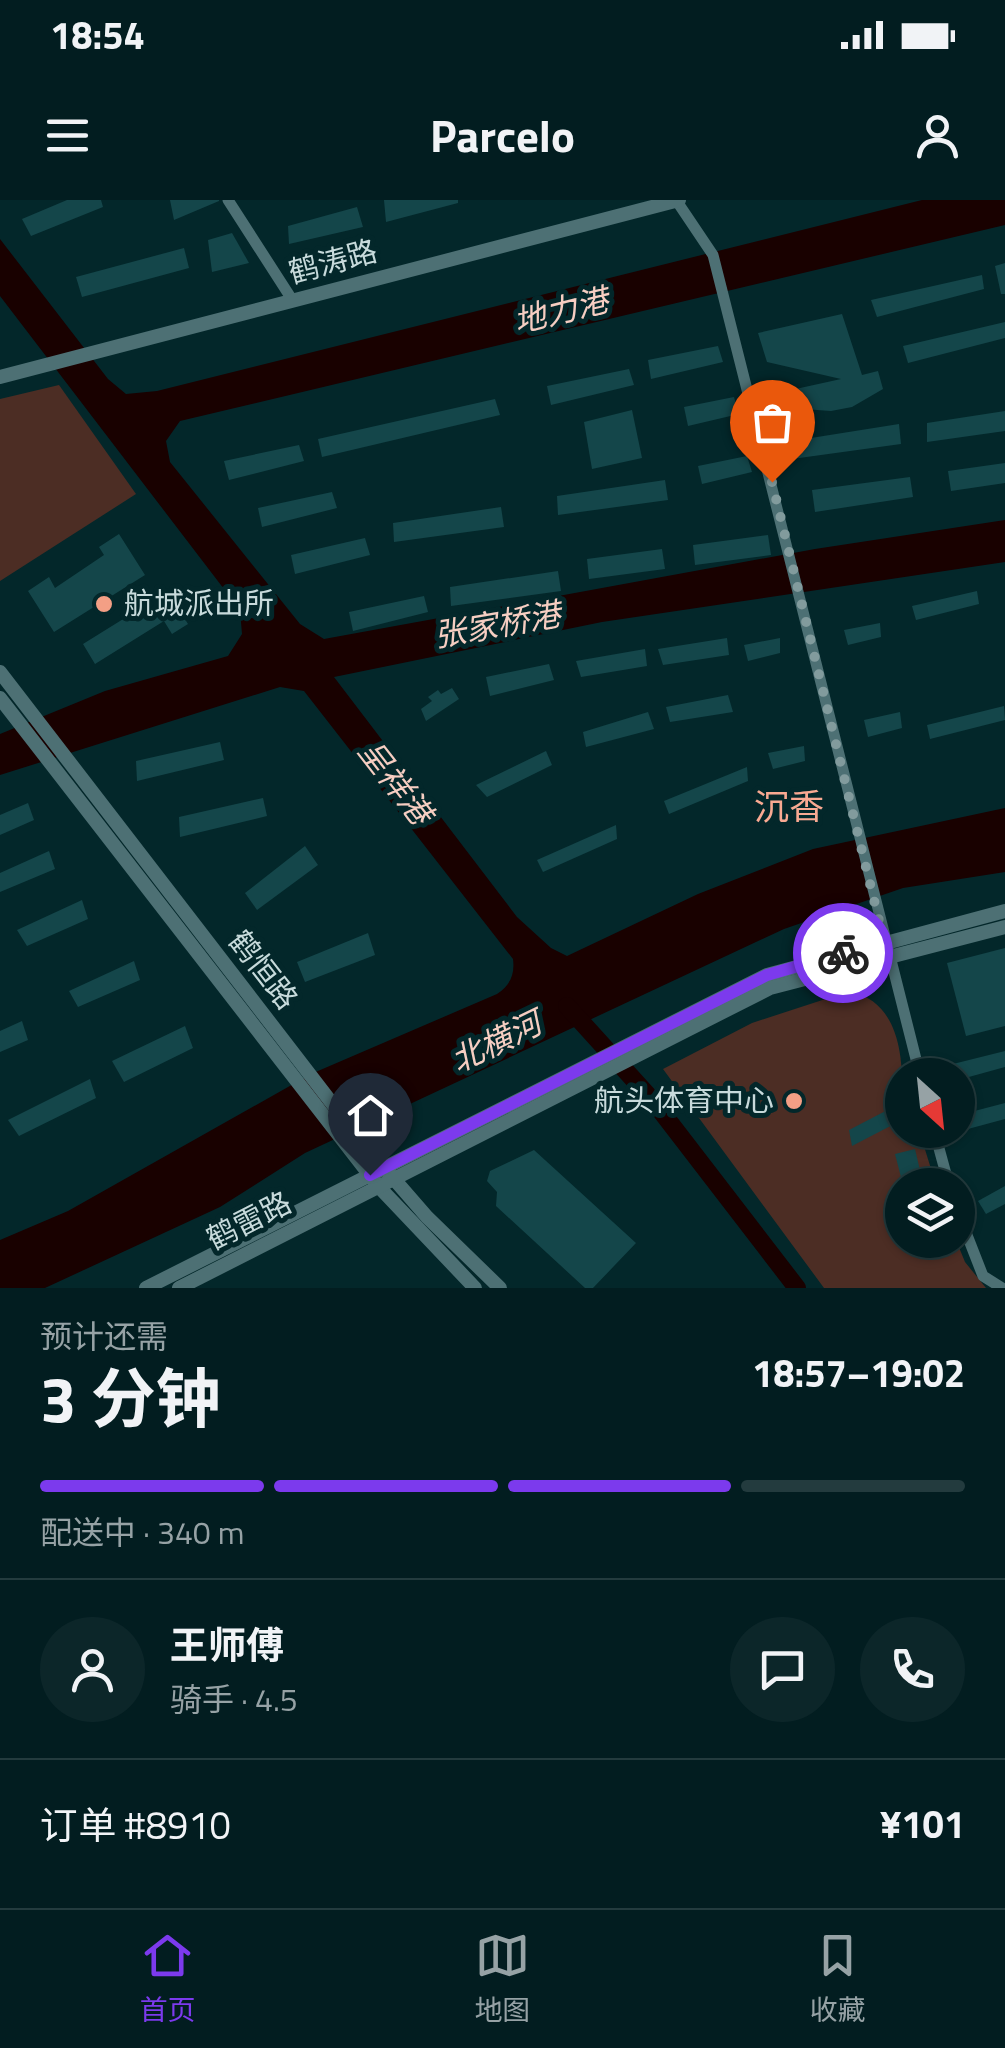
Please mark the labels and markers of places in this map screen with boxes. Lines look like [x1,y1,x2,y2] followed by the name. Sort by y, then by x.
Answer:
[730,380,815,483] pin
[124,580,274,626] place label: 航城派出所
[93,593,115,615] marker: 航城派出所
[328,1073,413,1176] pin
[594,1077,774,1123] place label: 航头体育中心
[783,1090,805,1112] marker: 航头体育中心

